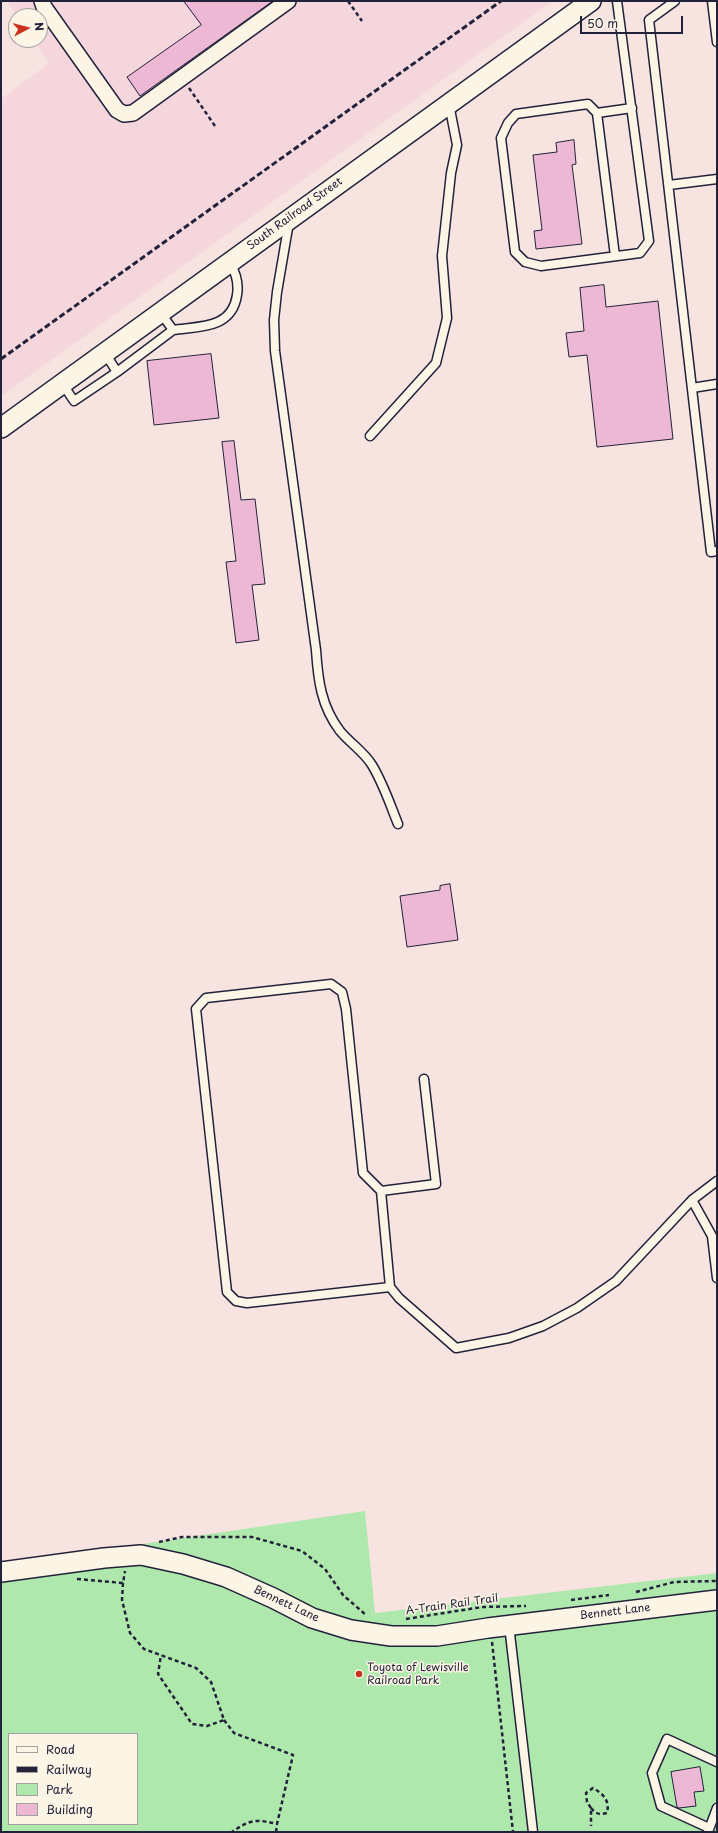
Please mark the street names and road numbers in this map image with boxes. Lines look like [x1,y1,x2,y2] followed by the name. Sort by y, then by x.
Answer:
[245,175,345,253] street label: South Railroad Street
[251,1583,321,1625] street label: Bennett Lane
[405,1592,499,1618] street label: A-Train Rail Trail
[579,1601,651,1623] street label: Bennett Lane

